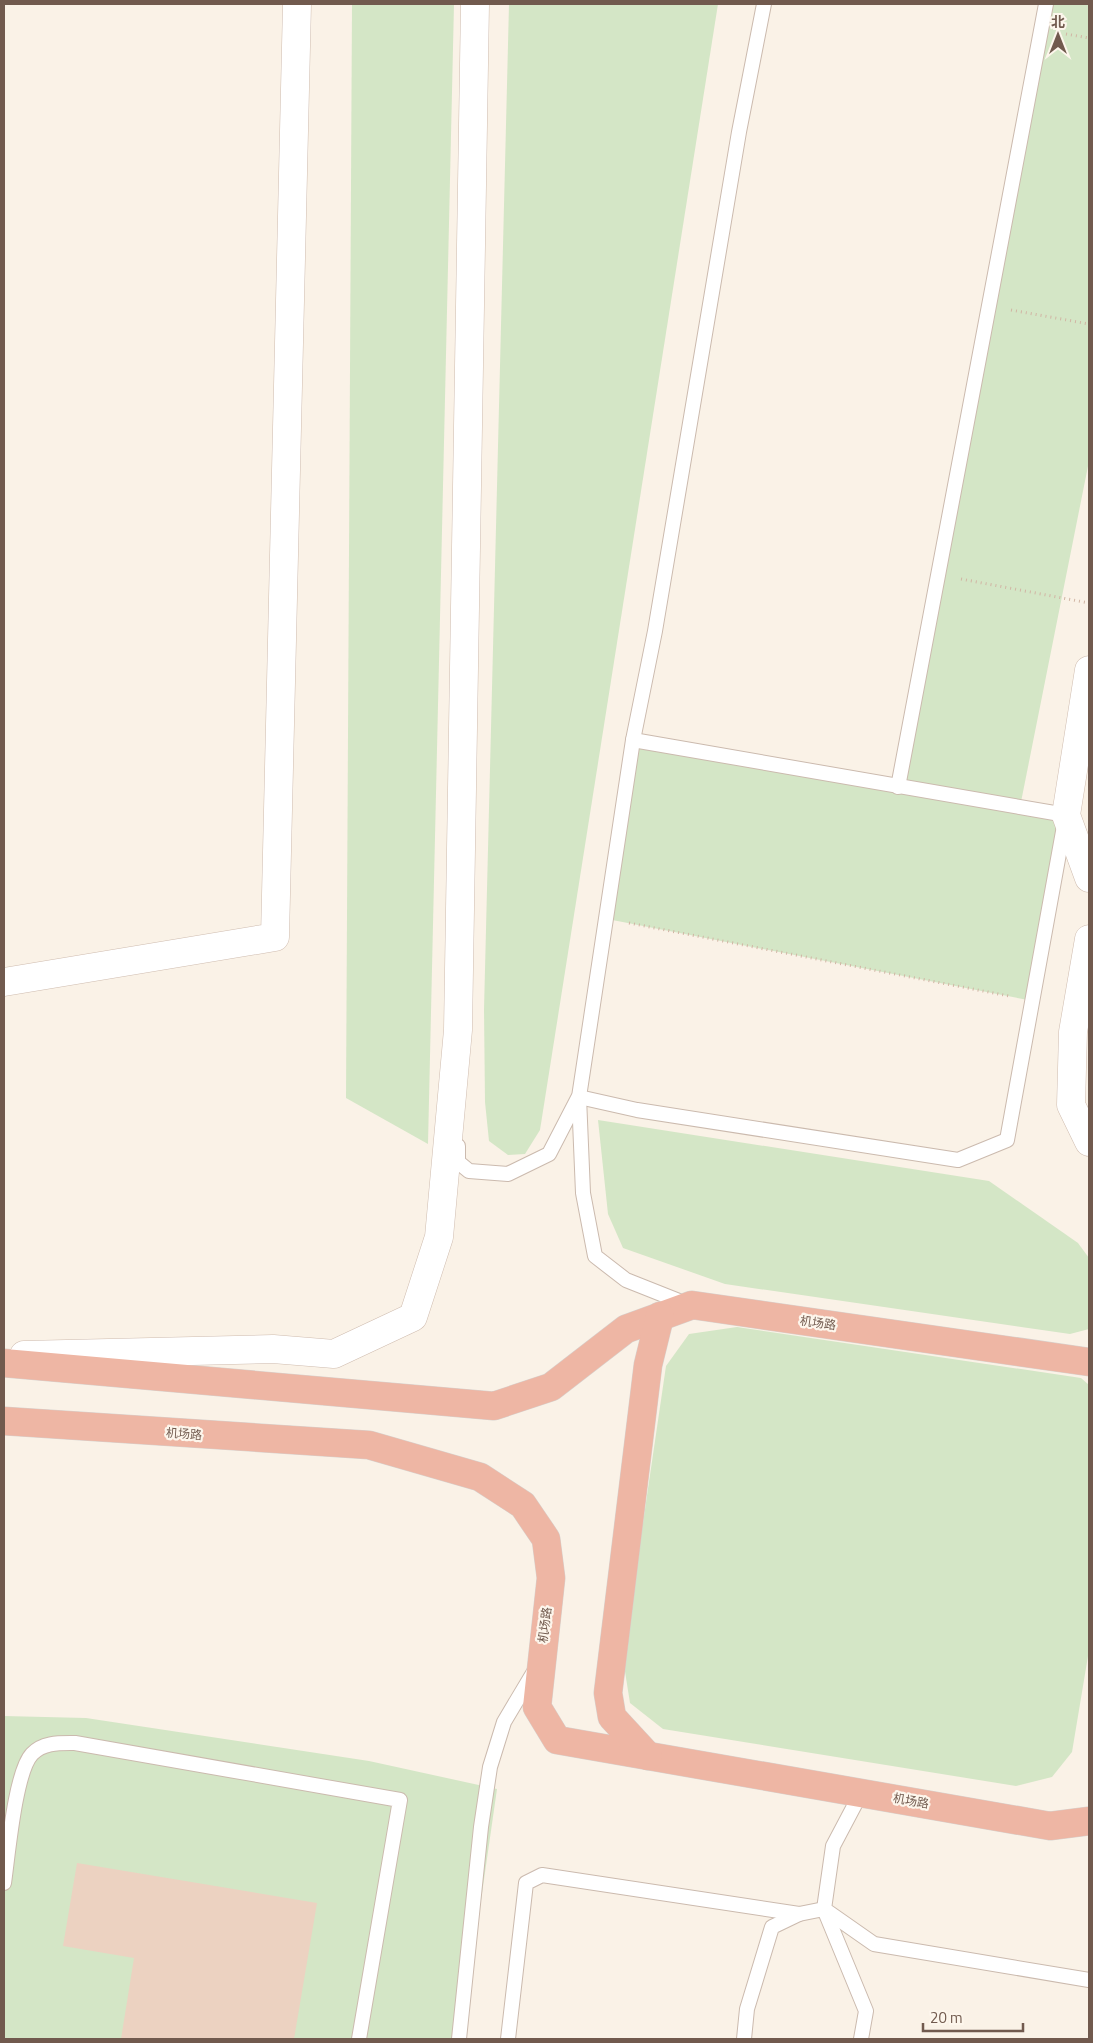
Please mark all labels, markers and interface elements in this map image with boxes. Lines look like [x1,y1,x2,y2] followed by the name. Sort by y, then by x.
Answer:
[1033,10,1083,60] north arrow
[1051,11,1065,32] text: 北
[799,1311,837,1334] street label: 机场路
[165,1423,203,1444] street label: 机场路
[533,1606,556,1644] street label: 机场路
[892,1788,930,1813] street label: 机场路
[923,2000,1023,2032] scale bar
[930,2006,963,2029] text: 20 m

